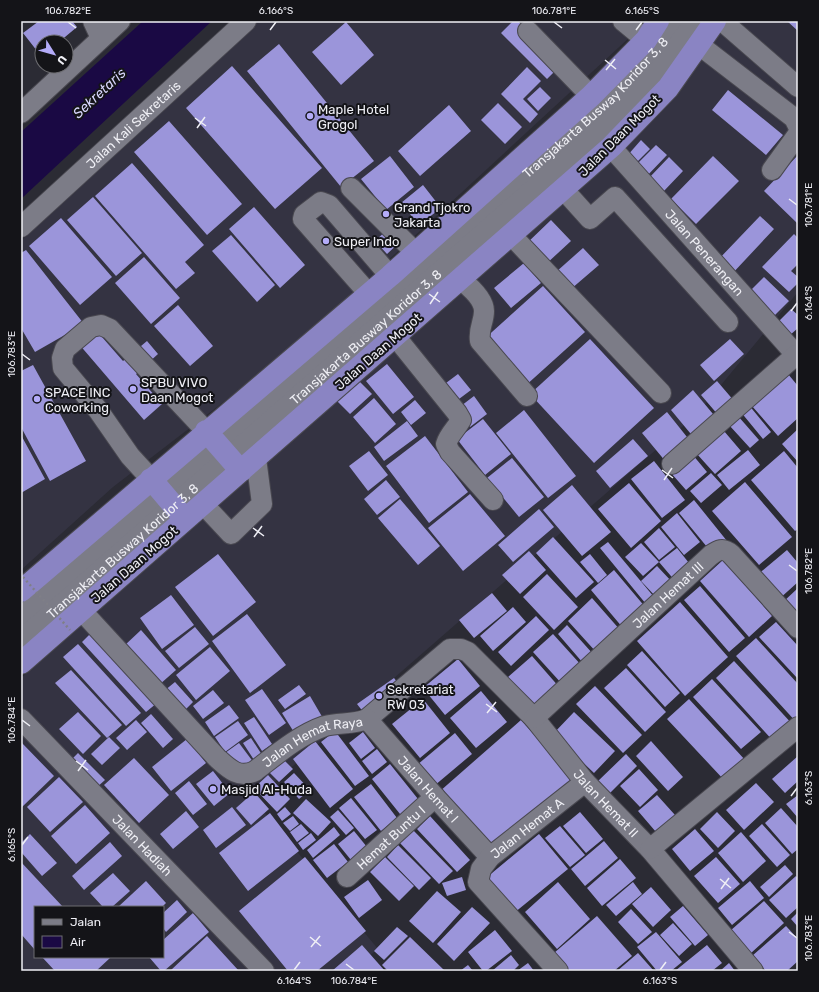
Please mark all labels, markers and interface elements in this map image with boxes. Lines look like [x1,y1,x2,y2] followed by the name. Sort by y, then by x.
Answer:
[45,5,91,17] text: 106.782°E
[259,5,293,17] text: 6.166°S
[532,5,576,17] text: 106.781°E
[625,5,659,17] text: 6.165°S
[34,34,74,74] north arrow
[519,34,671,181] street label: Transjakarta Busway Koridor 3, 8
[54,53,69,67] text: U
[69,65,129,122] water label: Sekretaris
[83,78,184,172] street label: Jalan Kali Sekretaris
[575,91,664,180] street label: Jalan Daan Mogot
[318,102,389,133] place label: Maple Hotel Grogol
[305,111,315,121] marker: Maple Hotel Grogol
[803,183,815,227] text: 106.781°E
[394,200,471,230] place label: Grand Tjokro Jakarta
[662,206,747,299] street label: Jalan Penerangan
[381,209,391,219] marker: Grand Tjokro Jakarta
[334,234,399,249] place label: Super Indo
[321,236,331,246] marker: Super Indo
[287,267,445,408] street label: Transjakarta Busway Koridor 3, 8
[803,286,815,320] text: 6.164°S
[332,310,425,394] street label: Jalan Daan Mogot
[6,331,18,377] text: 106.783°E
[141,375,213,406] place label: SPBU VIVO Daan Mogot
[128,384,138,394] marker: SPBU VIVO Daan Mogot
[45,385,111,416] place label: SPACE INC Coworking
[32,394,42,404] marker: SPACE INC Coworking
[44,481,201,622] street label: Transjakarta Busway Koridor 3, 8
[88,523,181,607] street label: Jalan Daan Mogot
[803,548,815,594] text: 106.782°E
[630,559,707,631] street label: Jalan Hemat III
[387,682,454,712] place label: Sekretariat RW 03
[374,691,384,701] marker: Sekretariat RW 03
[6,697,18,743] text: 106.784°E
[260,714,364,770] street label: Jalan Hemat Raya
[395,753,461,826] street label: Jalan Hemat I
[570,767,641,840] street label: Jalan Hemat II
[803,771,815,805] text: 6.163°S
[221,782,312,797] place label: Masjid Al-Huda
[208,784,218,794] marker: Masjid Al-Huda
[488,795,567,862] street label: Jalan Hemat A
[354,803,428,873] street label: Hemat Buntu I
[109,812,175,879] street label: Jalan Hadiah
[6,828,18,862] text: 6.165°S
[34,906,164,958] legend
[70,915,101,929] text: Jalan
[803,915,815,961] text: 106.783°E
[70,935,86,949] text: Air
[277,975,311,987] text: 6.164°S
[331,975,377,987] text: 106.784°E
[643,975,677,987] text: 6.163°S

